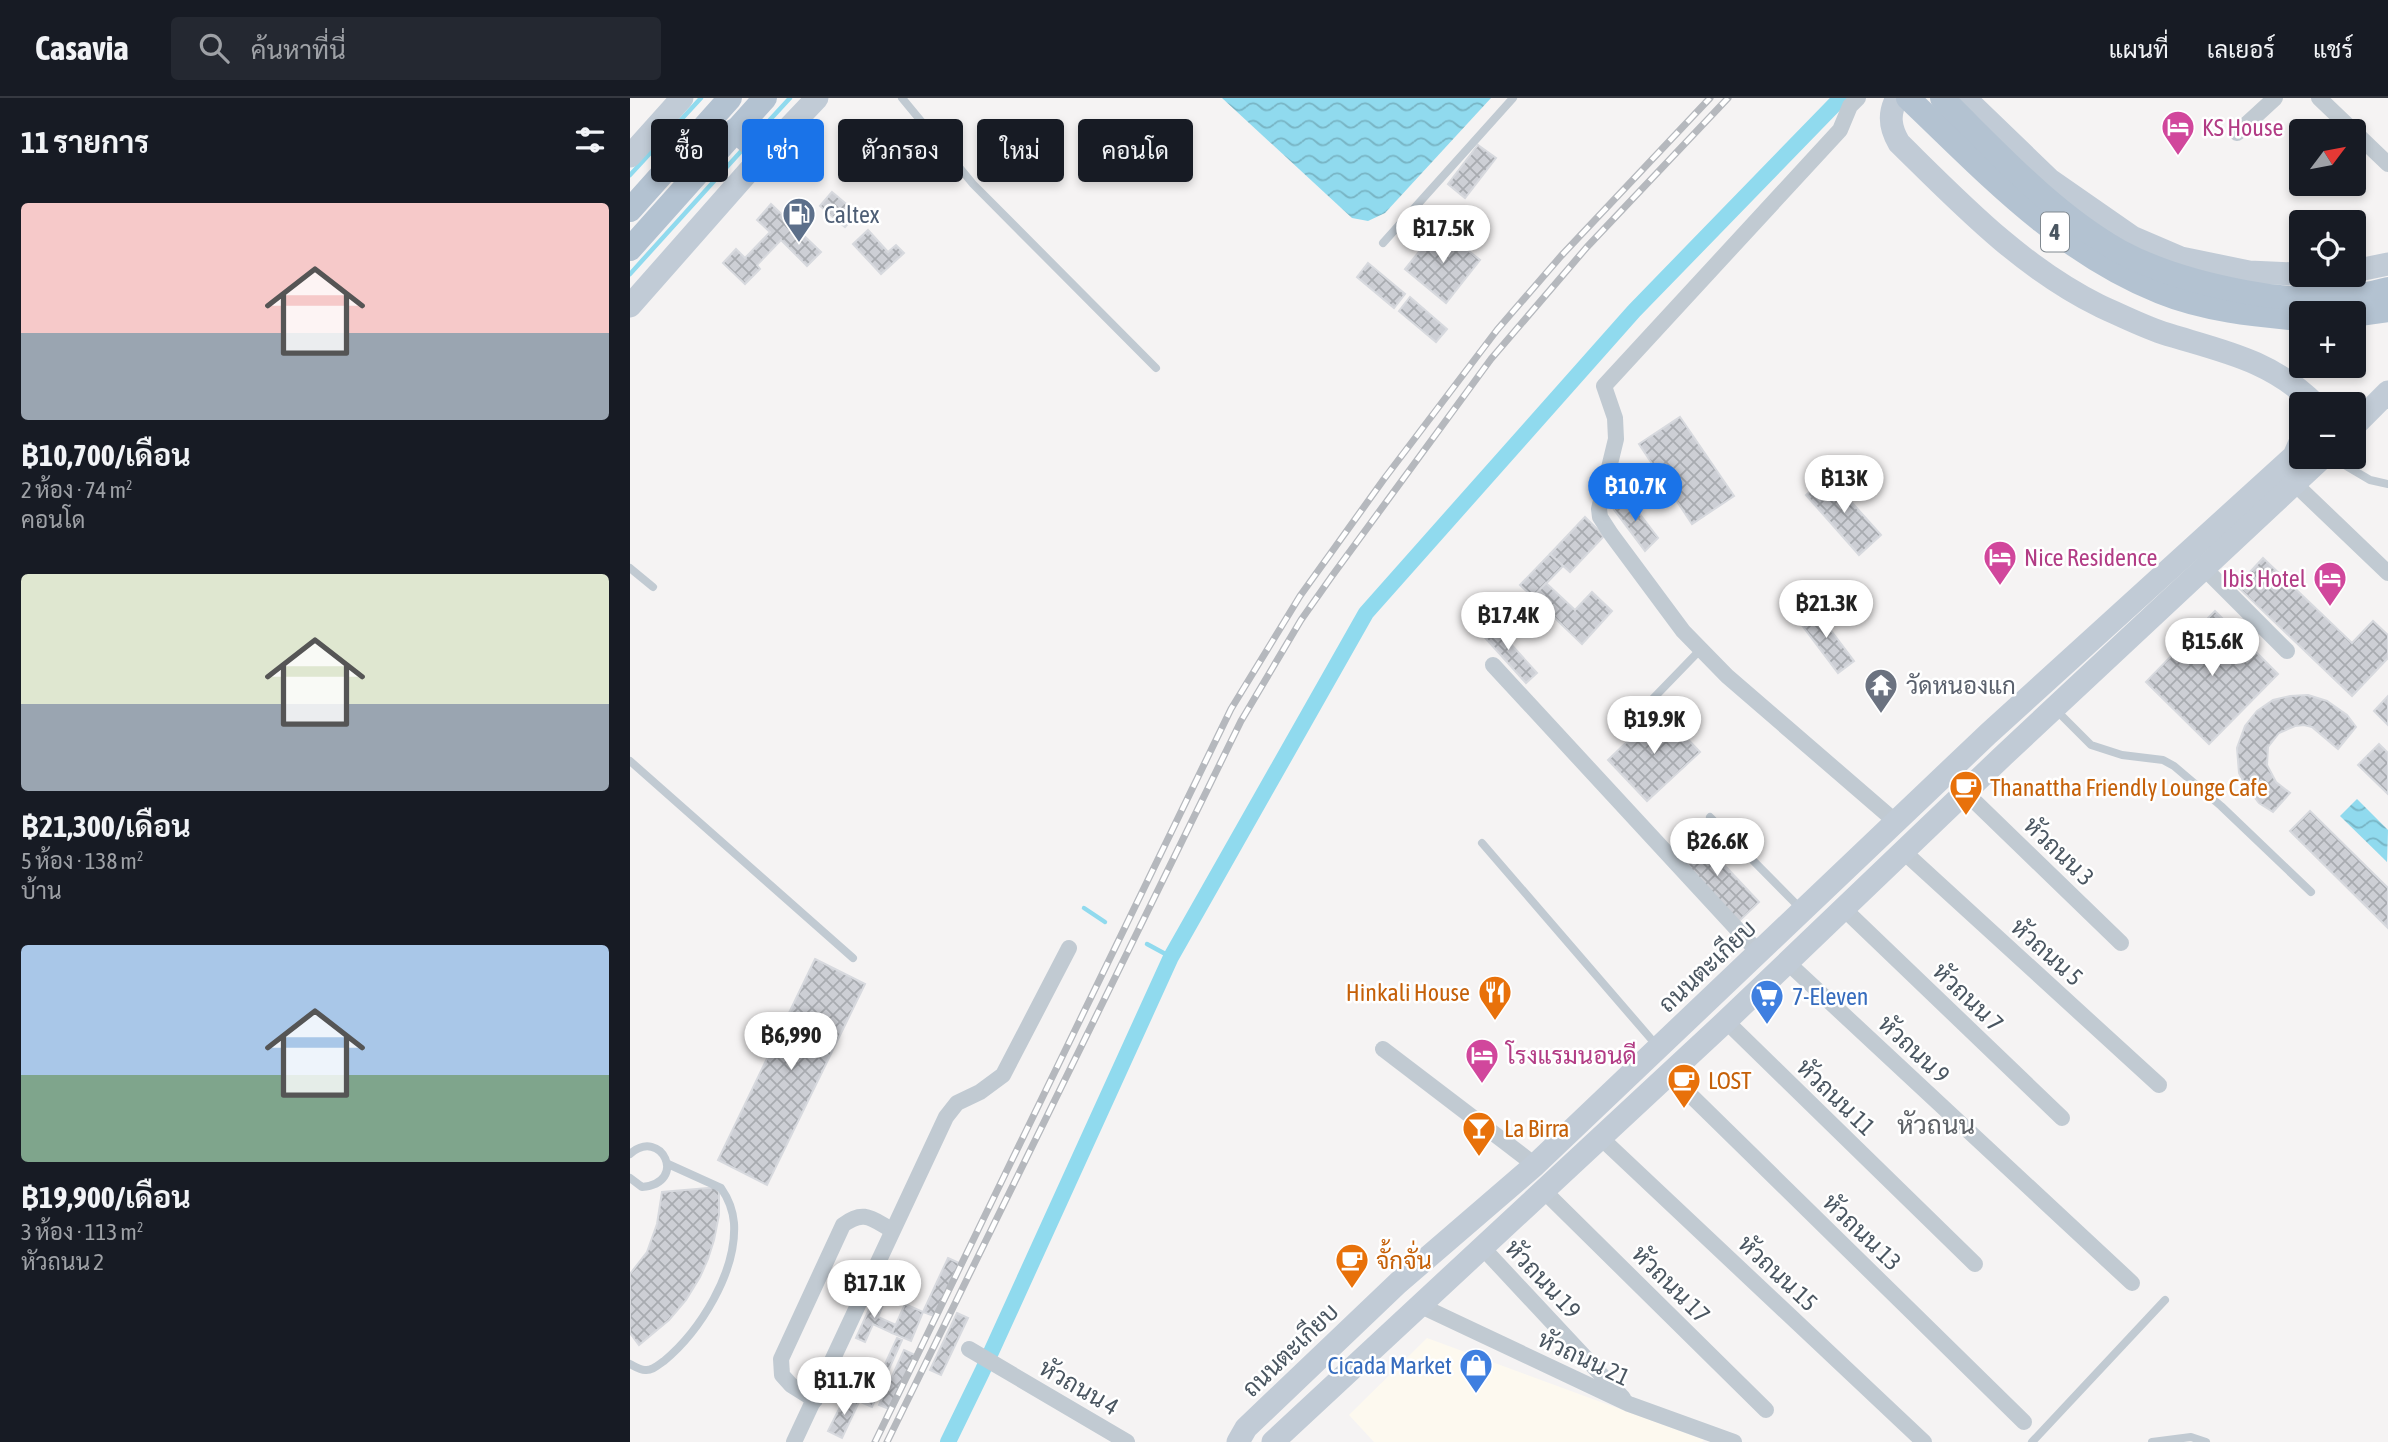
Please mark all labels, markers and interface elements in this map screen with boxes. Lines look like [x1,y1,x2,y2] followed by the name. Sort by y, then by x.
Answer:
[171,17,661,80] search box
[35,29,129,67] text: Casavia
[195,29,233,67] icon: search
[251,35,346,65] text: ค้นหาที่นี่
[2109,36,2169,63] text: แผนที่
[2207,36,2275,63] text: เลเยอร์
[2313,36,2353,63] text: แชร์
[2159,108,2197,157] hotel icon: KS House
[2202,114,2283,141] place label: KS House
[651,119,728,182] chip: ซื้อ
[742,119,824,182] chip: เช่า
[838,119,963,182] chip: ตัวกรอง
[977,119,1064,182] chip: ใหม่
[1078,119,1193,182] chip: คอนโด
[2289,119,2366,196] north arrow
[2289,119,2366,469] map controls
[571,121,609,159] icon: filters
[21,125,149,159] text: 11 รายการ
[780,195,818,244] fuel station icon: Caltex
[824,201,880,228] place label: Caltex
[1386,206,1500,265] pin: ฿17.5K
[2289,210,2366,287] button: locate
[2041,212,2069,252] road number: 4
[1412,215,1474,241] text: ฿17.5K
[252,248,378,374] icon: home
[2289,301,2366,378] button: +
[2289,392,2366,469] button: −
[21,438,191,472] text: ฿10,700/เดือน
[1803,456,1885,515] pin: ฿13K
[1578,464,1692,523] pin: ฿10.7K
[1821,465,1867,491] text: ฿13K
[1604,473,1666,499] text: ฿10.7K
[21,477,133,503] text: 2 ห้อง · 74 m²
[21,507,85,533] text: คอนโด
[1981,538,2019,587] hotel icon: Nice Residence
[2024,544,2157,571] place label: Nice Residence
[2311,559,2349,608] hotel icon: Ibis Hotel
[2222,565,2307,592] place label: Ibis Hotel
[1769,580,1883,640] pin: ฿21.3K
[1795,590,1857,616] text: ฿21.3K
[1451,592,1565,652] pin: ฿17.4K
[1477,602,1539,628] text: ฿17.4K
[2155,618,2269,678] pin: ฿15.6K
[252,619,378,745] icon: home
[2181,628,2243,654] text: ฿15.6K
[1862,666,1900,715] temple icon: วัดหนองแก
[1906,672,2016,699] place label: วัดหนองแก
[1597,696,1711,756] pin: ฿19.9K
[1623,706,1685,732] text: ฿19.9K
[1947,768,1985,817] cafe icon: Thanattha Friendly Lounge Cafe
[1990,774,2268,801] place label: Thanattha Friendly Lounge Cafe
[21,809,191,843] text: ฿21,300/เดือน
[2018,811,2100,891] street label: หัวถนน 3
[1660,818,1774,878] pin: ฿26.6K
[1686,828,1748,854] text: ฿26.6K
[21,848,143,874] text: 5 ห้อง · 138 m²
[21,878,62,904] text: บ้าน
[2006,913,2088,991] street label: หัวถนน 5
[1652,914,1761,1018] street label: ถนนตะเกียบ
[1927,957,2009,1037] street label: หัวถนน 7
[1476,973,1514,1022] restaurant icon: Hinkali House
[1748,977,1786,1026] supermarket icon: 7-Eleven
[1346,979,1470,1006] place label: Hinkali House
[1792,983,1868,1010] place label: 7-Eleven
[252,990,378,1116] icon: home
[1873,1010,1955,1088] street label: หัวถนน 9
[734,1012,848,1072] pin: ฿6,990
[760,1022,822,1048] text: ฿6,990
[1463,1036,1501,1085] hotel icon: โรงแรมนอนดี
[1504,1040,1637,1069] place label: โรงแรมนอนดี
[1791,1053,1881,1141] street label: หัวถนน 11
[1665,1061,1703,1110] cafe icon: LOST
[1708,1067,1752,1094] place label: LOST
[1460,1109,1498,1158] bar icon: La Birra
[1897,1109,1975,1140] district label: หัวถนน
[1504,1115,1569,1142] place label: La Birra
[21,1180,191,1214] text: ฿19,900/เดือน
[1817,1188,1907,1276] street label: หัวถนน 13
[21,1219,143,1245] text: 3 ห้อง · 113 m²
[1733,1230,1823,1316] street label: หัวถนน 15
[1500,1234,1586,1324] street label: หัวถนน 19
[1376,1239,1432,1274] place label: จั้กจั่น
[1627,1240,1715,1328] street label: หัวถนน 17
[1333,1241,1371,1290] cafe icon: จั้กจั่น
[21,1249,104,1275] text: หัวถนน 2
[817,1260,931,1320] pin: ฿17.1K
[843,1270,905,1296] text: ฿17.1K
[1236,1297,1343,1402] street label: ถนนตะเกียบ
[1534,1325,1634,1391] street label: หัวถนน 21
[1457,1346,1495,1395] shop icon: Cicada Market
[1328,1352,1452,1379] place label: Cicada Market
[1035,1354,1123,1420] street label: หัวถนน 4
[787,1358,901,1417] pin: ฿11.7K
[813,1367,875,1393] text: ฿11.7K

